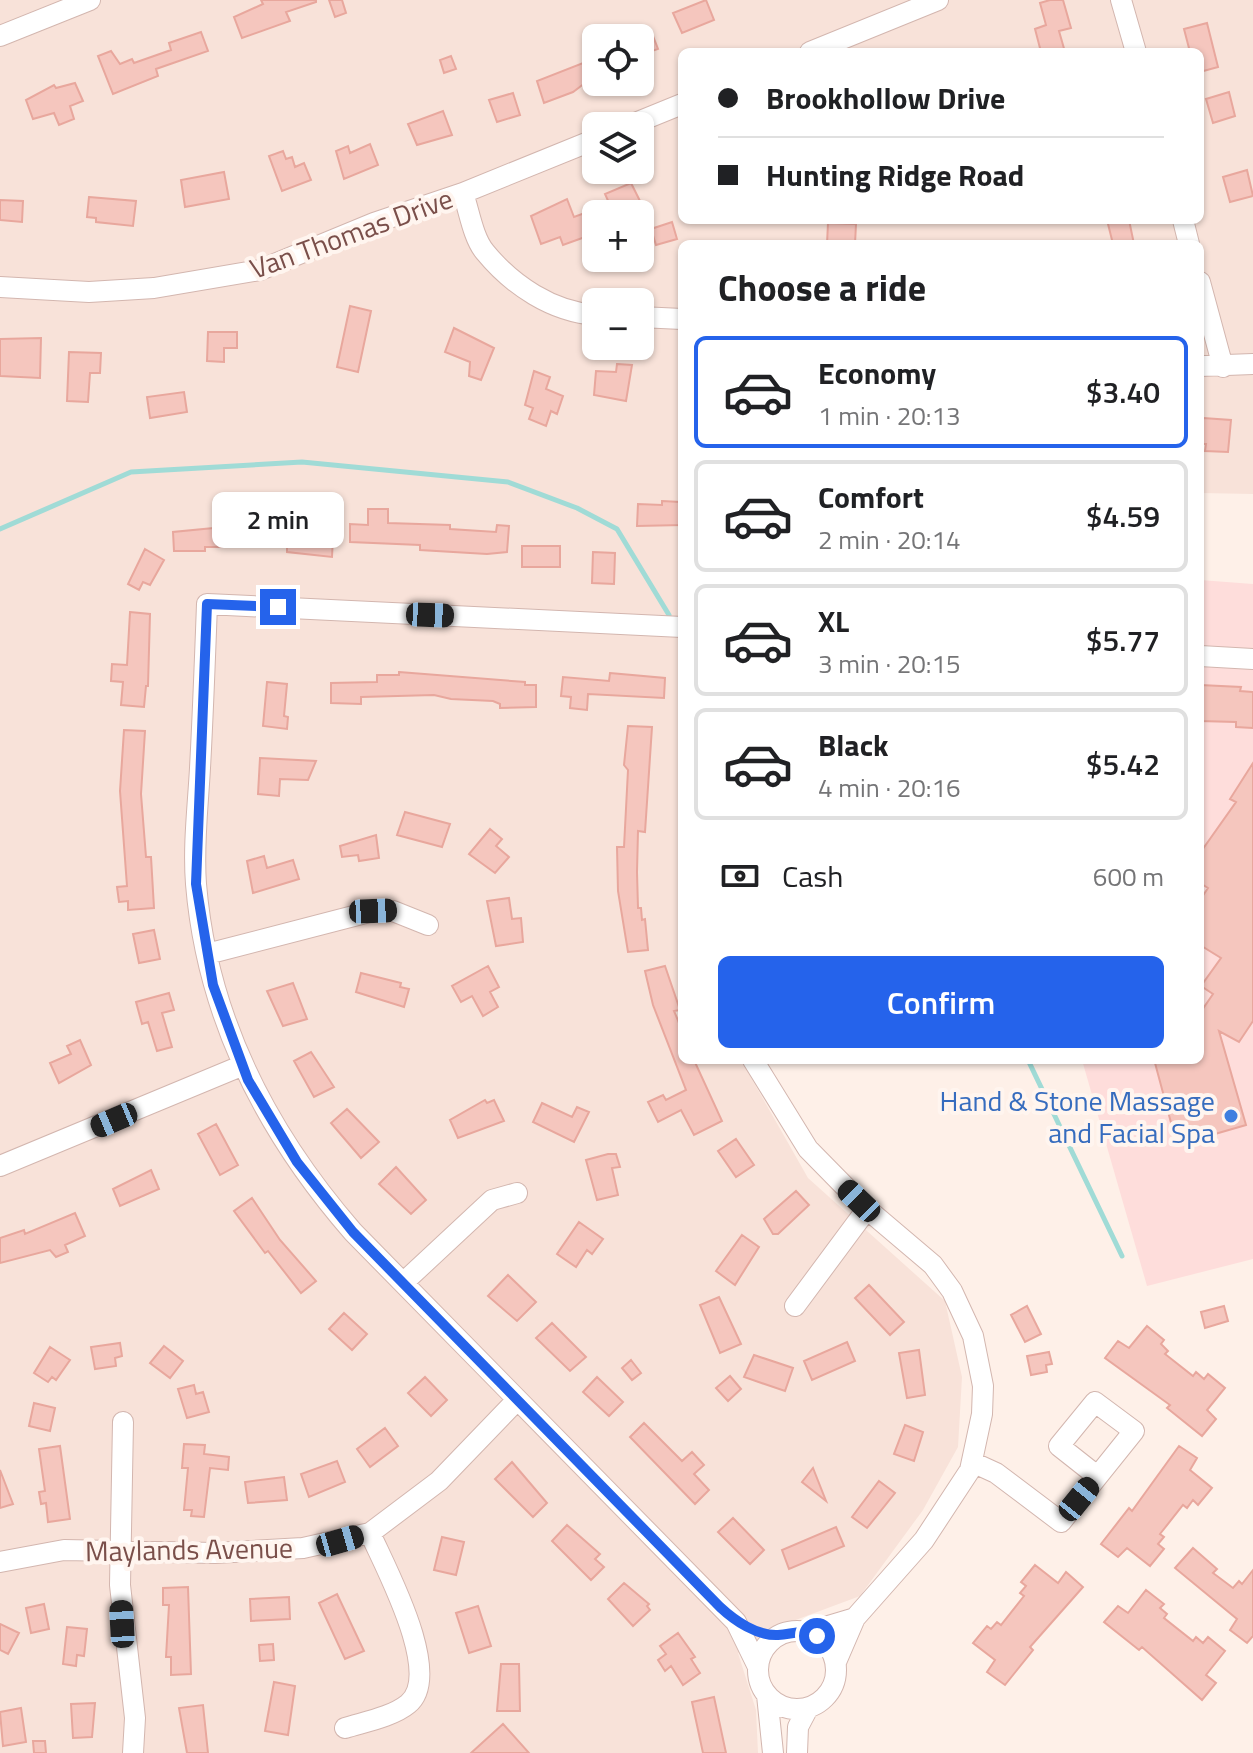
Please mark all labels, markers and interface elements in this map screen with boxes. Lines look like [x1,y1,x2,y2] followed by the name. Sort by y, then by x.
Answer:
[582,24,654,360] map controls
[582,24,654,96] button: locate
[766,75,1005,121] text: Brookhollow Drive
[582,112,654,184] button: layers
[766,152,1024,198] text: Hunting Ridge Road
[243,176,459,290] street label: Van Thomas Drive
[582,200,654,272] button: +
[718,260,926,315] text: Choose a ride
[582,288,654,360] button: −
[818,350,936,396] text: Economy
[722,356,794,428] icon: car
[1086,369,1160,415] text: $3.40
[818,396,961,435] text: 1 min · 20:13
[818,474,924,520] text: Comfort
[722,480,794,552] icon: car
[212,491,344,547] callout: 2 min
[1086,493,1160,539] text: $4.59
[247,500,309,539] text: 2 min
[818,520,961,559] text: 2 min · 20:14
[260,589,296,625] route end
[818,598,849,644] text: XL
[406,602,454,628] car
[722,604,794,676] icon: car
[1086,617,1160,663] text: $5.77
[818,644,961,683] text: 3 min · 20:15
[818,722,889,768] text: Black
[722,728,794,800] icon: car
[1086,741,1160,787] text: $5.42
[818,768,961,807] text: 4 min · 20:16
[782,853,843,899] text: Cash
[718,854,762,898] icon: cash
[1093,857,1164,896] text: 600 m
[349,898,397,924] car
[718,956,1164,1048] button: Confirm
[940,1079,1215,1154] place label: Hand & Stone Massage and Facial Spa
[87,1100,141,1140] car
[1222,1107,1240,1125] marker: Hand & Stone Massage and Facial Spa
[833,1176,885,1226] car
[1055,1473,1103,1525] car
[314,1523,366,1559] car
[85,1526,293,1572] street label: Maylands Avenue
[109,1599,135,1649] car
[799,1618,835,1654] route start

